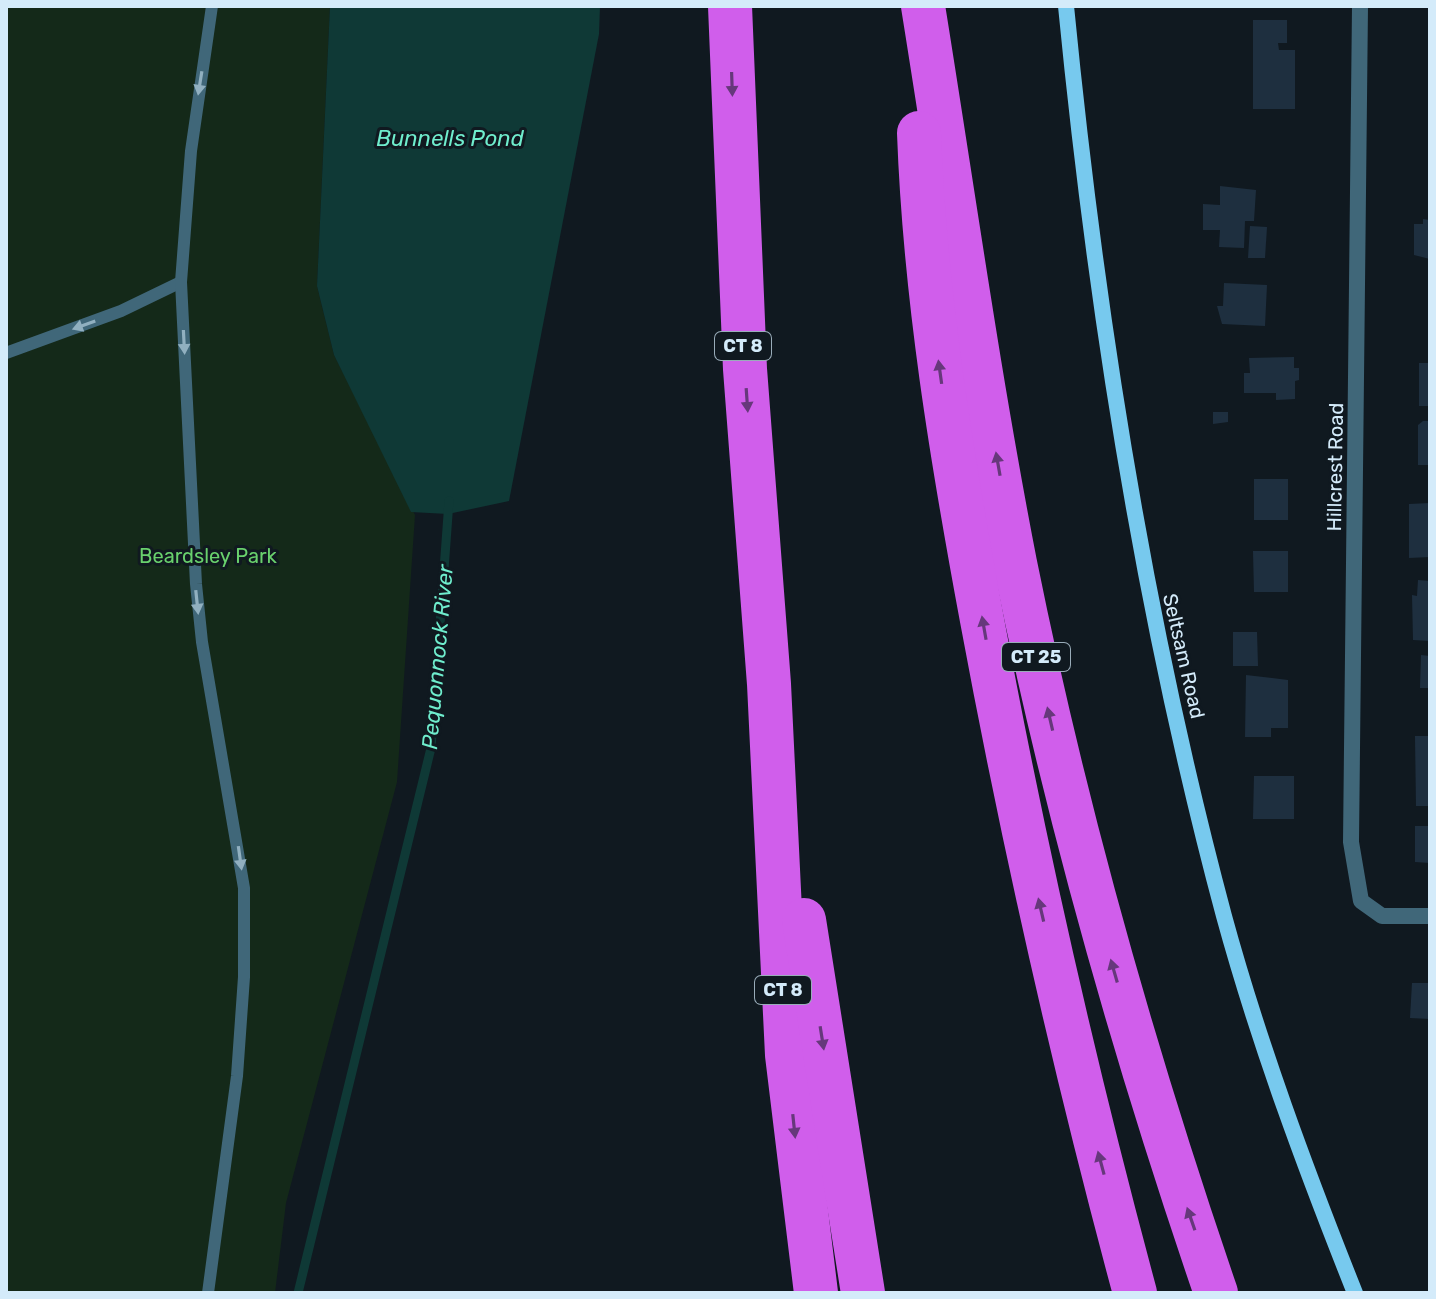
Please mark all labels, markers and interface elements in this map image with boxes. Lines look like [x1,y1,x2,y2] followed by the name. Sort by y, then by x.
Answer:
[193,71,205,96] one-way arrow
[725,72,738,97] one-way arrow
[376,125,525,152] water label: Bunnells Pond
[72,319,96,331] one-way arrow
[178,330,191,355] one-way arrow
[715,332,771,360] road number: CT 8
[933,359,946,384] one-way arrow
[741,388,754,413] one-way arrow
[1322,402,1348,532] street label: Hillcrest Road
[991,452,1003,477] one-way arrow
[139,544,278,568] park label: Beardsley Park
[416,562,459,751] water label: Pequonnock River
[191,589,204,614] one-way arrow
[1158,591,1210,721] street label: Seltsam Road
[977,616,989,641] one-way arrow
[1002,643,1070,671] road number: CT 25
[1043,706,1056,731] one-way arrow
[234,846,247,871] one-way arrow
[1035,898,1047,923] one-way arrow
[1108,958,1120,983] one-way arrow
[755,976,811,1004] road number: CT 8
[816,1026,829,1051] one-way arrow
[787,1114,800,1139] one-way arrow
[1095,1151,1107,1176] one-way arrow
[1184,1207,1196,1231] one-way arrow

